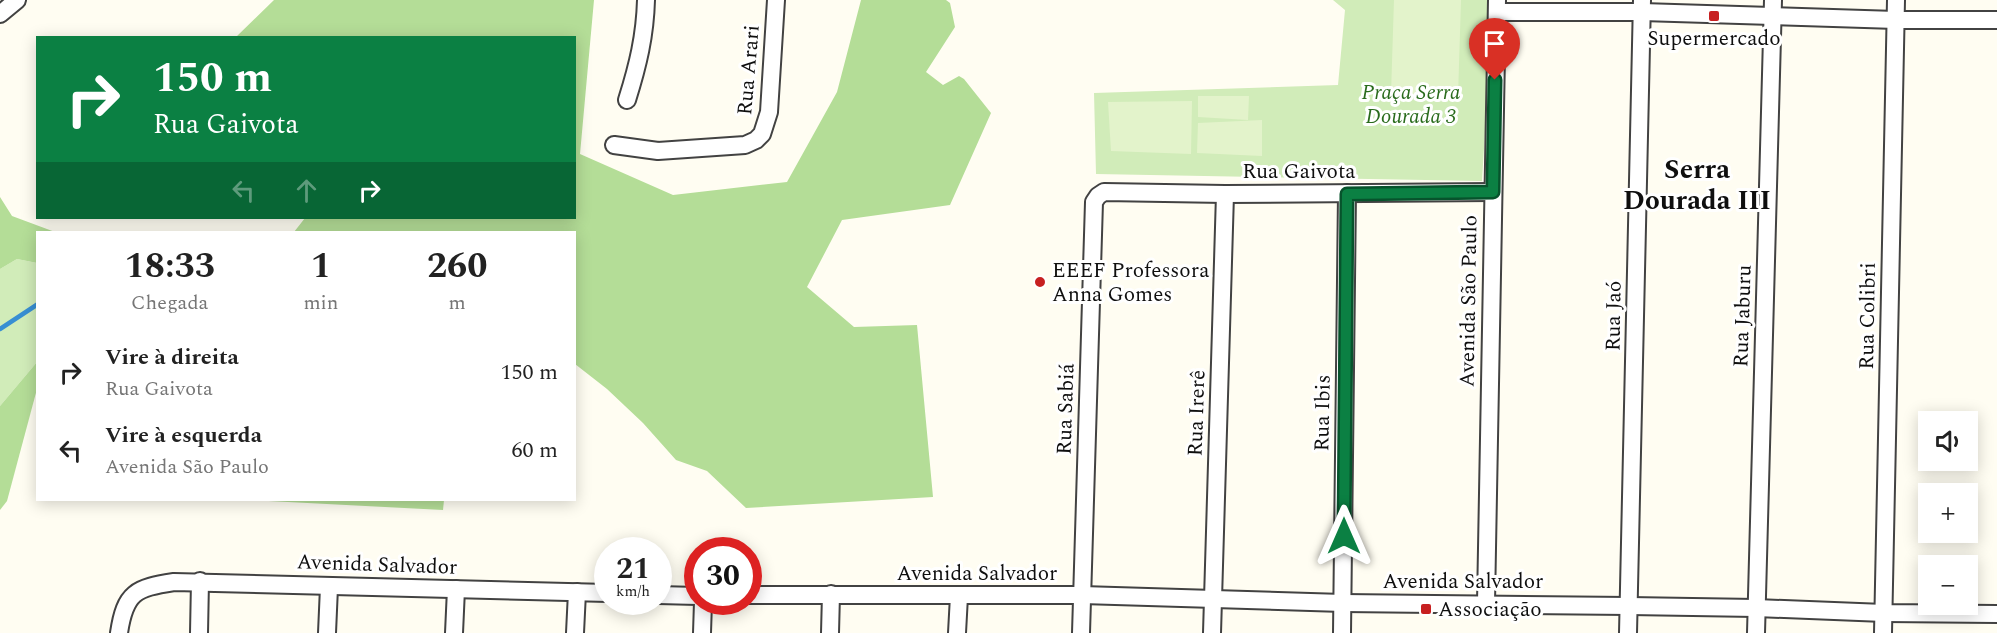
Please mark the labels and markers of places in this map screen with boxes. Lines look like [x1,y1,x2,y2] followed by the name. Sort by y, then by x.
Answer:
[1707,9,1721,23] marker: Supermercado
[1469,18,1520,80] pin
[1647,23,1781,55] place label: Supermercado
[1052,255,1210,311] place label: EEEF Professora Anna Gomes
[1033,275,1047,289] marker: EEEF Professora Anna Gomes
[1438,594,1542,626] place label: Associação
[1419,602,1433,616] marker: Associação

